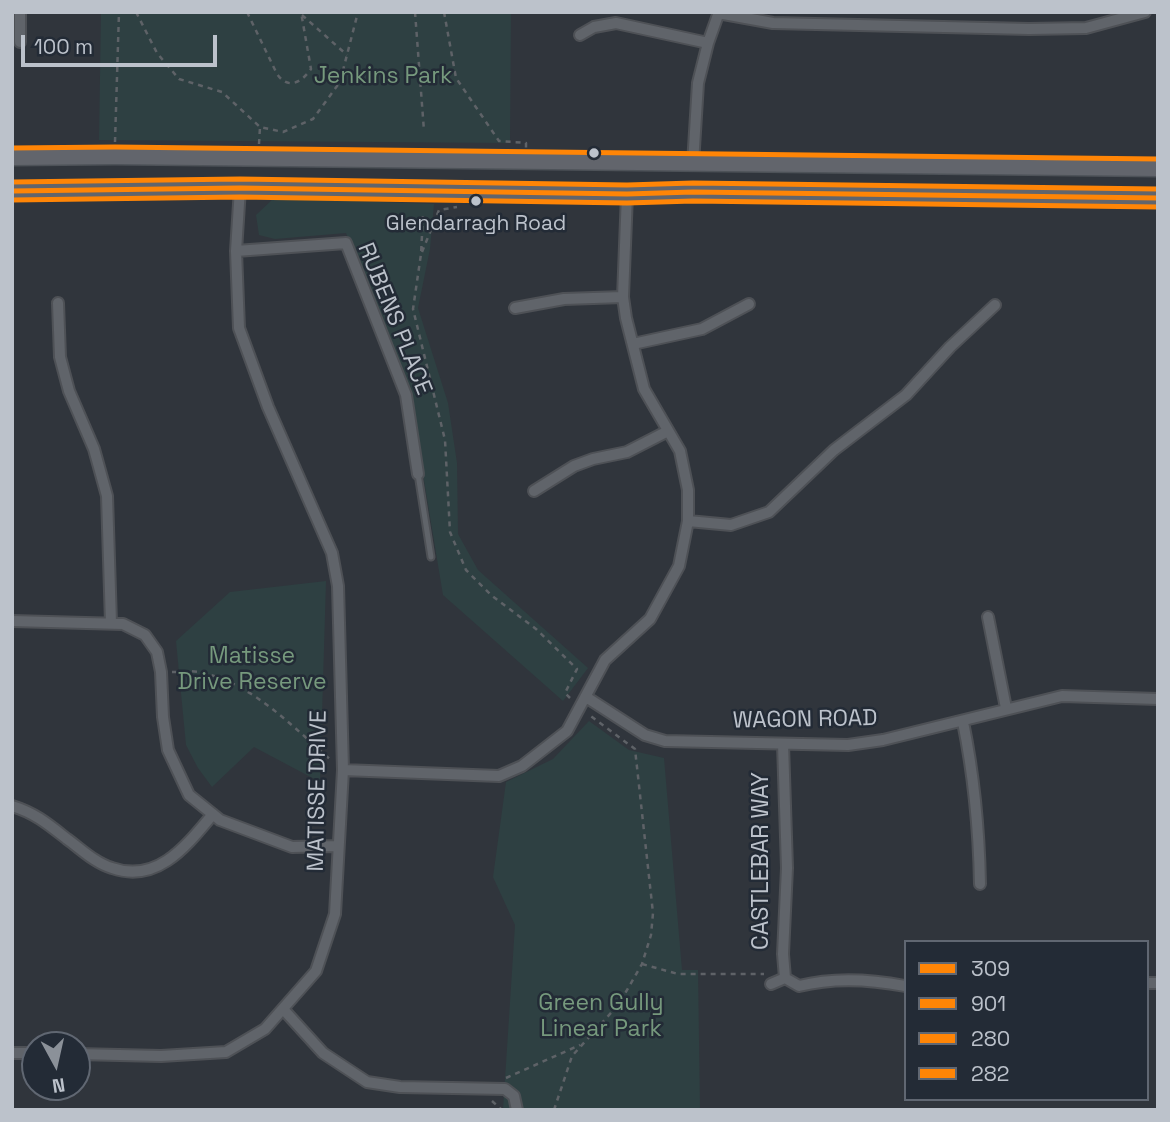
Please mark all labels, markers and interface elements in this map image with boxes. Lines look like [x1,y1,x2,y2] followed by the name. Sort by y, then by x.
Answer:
[24,21,220,65] scale bar
[34,33,93,60] text: 100 m
[314,63,452,91] park label: Jenkins Park
[587,146,601,160] unlabelled marker
[469,194,483,208] marker: Glendarragh Road
[386,211,566,237] place label: Glendarragh Road
[351,239,437,399] street label: RUBENS PLACE
[177,643,327,697] park label: Matisse Drive Reserve
[732,705,878,735] street label: WAGON ROAD
[303,710,333,872] street label: MATISSE DRIVE
[748,772,776,950] street label: CASTLEBAR WAY
[904,940,1149,1101] legend
[971,955,1010,982] text: 309
[538,990,664,1044] park label: Green Gully Linear Park
[971,990,1006,1017] text: 901
[971,1025,1010,1052] text: 280
[21,1031,91,1101] north arrow
[971,1060,1009,1087] text: 282
[51,1072,67,1099] text: N

